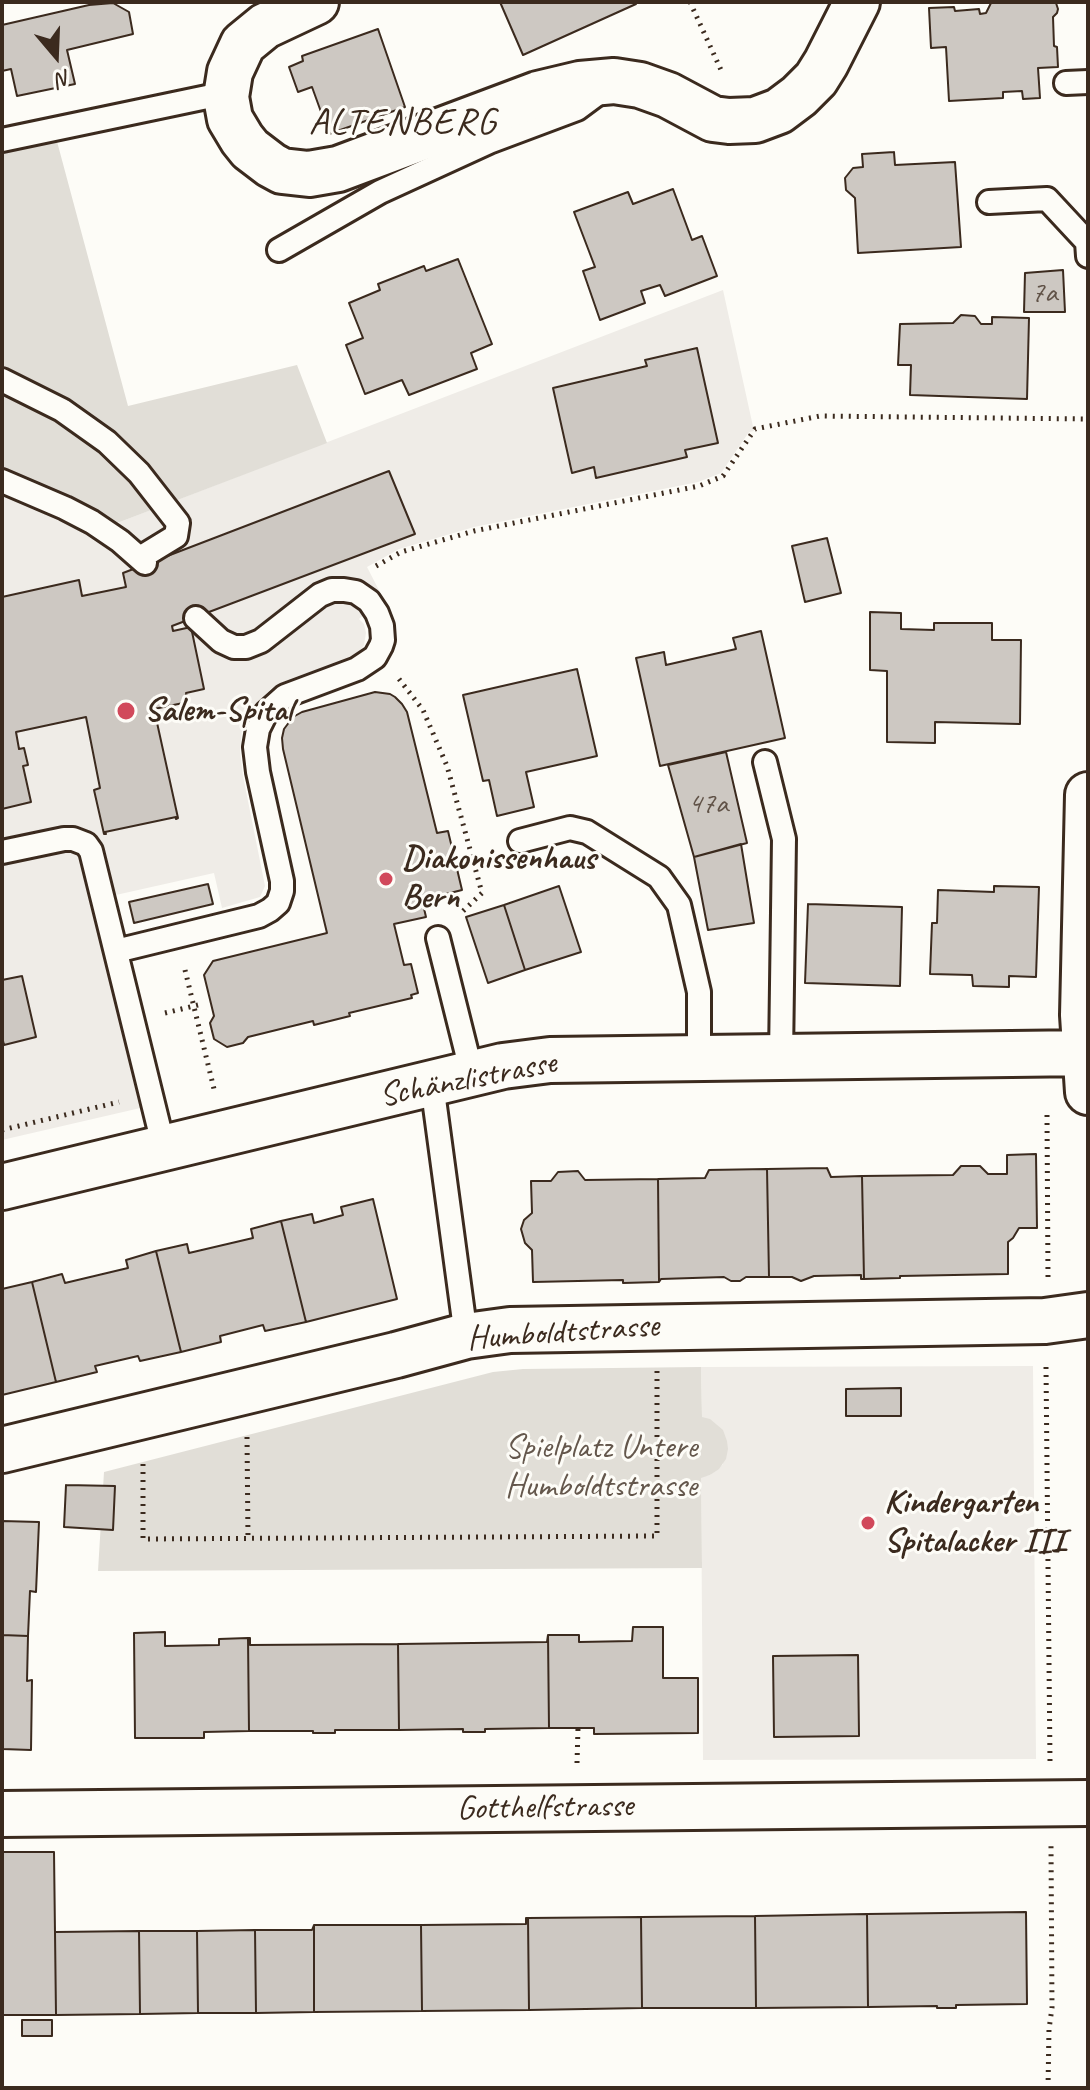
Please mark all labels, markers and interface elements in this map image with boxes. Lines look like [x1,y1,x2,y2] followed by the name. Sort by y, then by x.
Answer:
[16,16,96,96] north arrow
[53,63,75,94] text: N
[309,100,497,146] district label: ALTENBERG
[1031,275,1057,311] house number: 7a
[144,691,293,731] place label: Salem-Spital
[115,700,137,722] marker: Salem-Spital
[688,786,728,822] house number: 47a
[402,839,596,918] place label: Diakonissenhaus Bern
[377,870,395,888] marker: Diakonissenhaus Bern
[376,1043,560,1117] street label: Schänzlistrasse
[466,1306,660,1360] street label: Humboldtstrasse
[505,1428,697,1508] park label: Spielplatz Untere Humboldtstrasse
[884,1483,1065,1562] place label: Kindergarten Spitalacker III
[859,1514,877,1532] marker: Kindergarten Spitalacker III
[456,1786,634,1830] street label: Gotthelfstrasse

